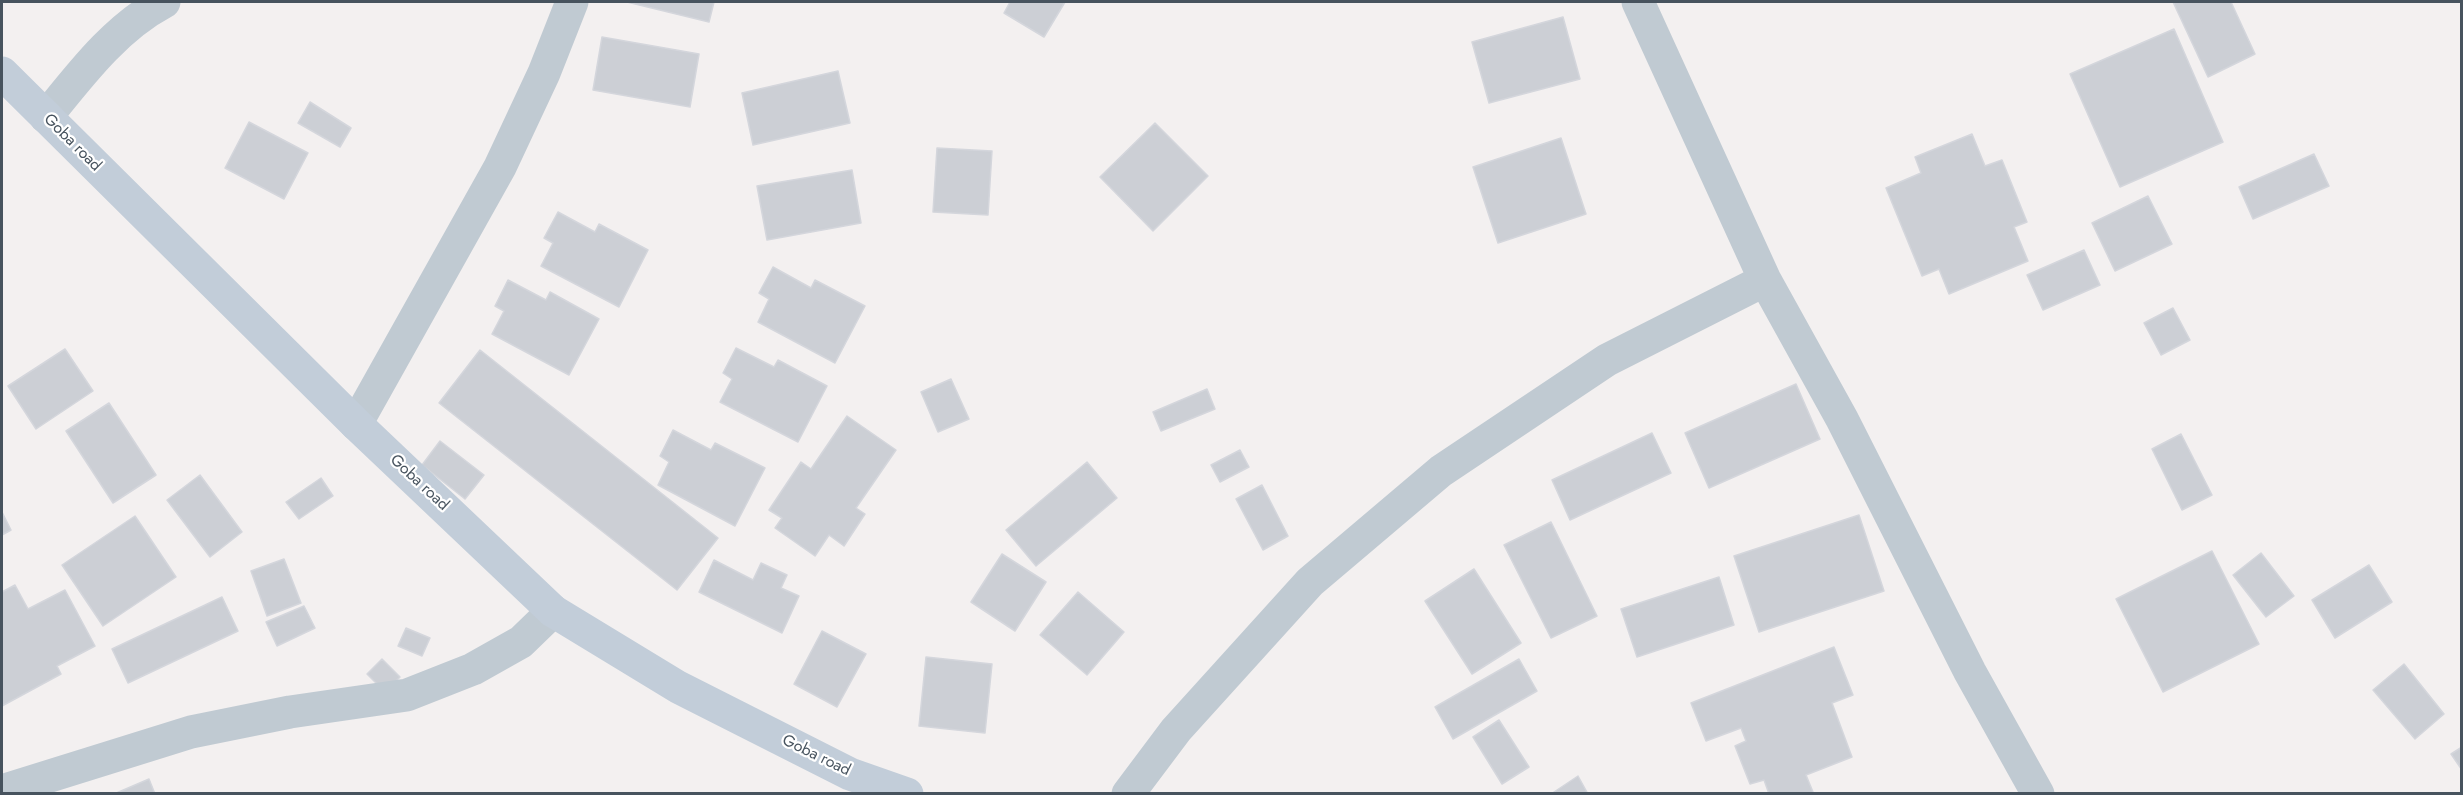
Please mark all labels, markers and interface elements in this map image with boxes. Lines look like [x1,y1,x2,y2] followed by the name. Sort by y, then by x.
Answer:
[39,110,105,176] street label: Goba road
[386,451,452,515] street label: Goba road
[779,731,853,781] street label: Goba road

